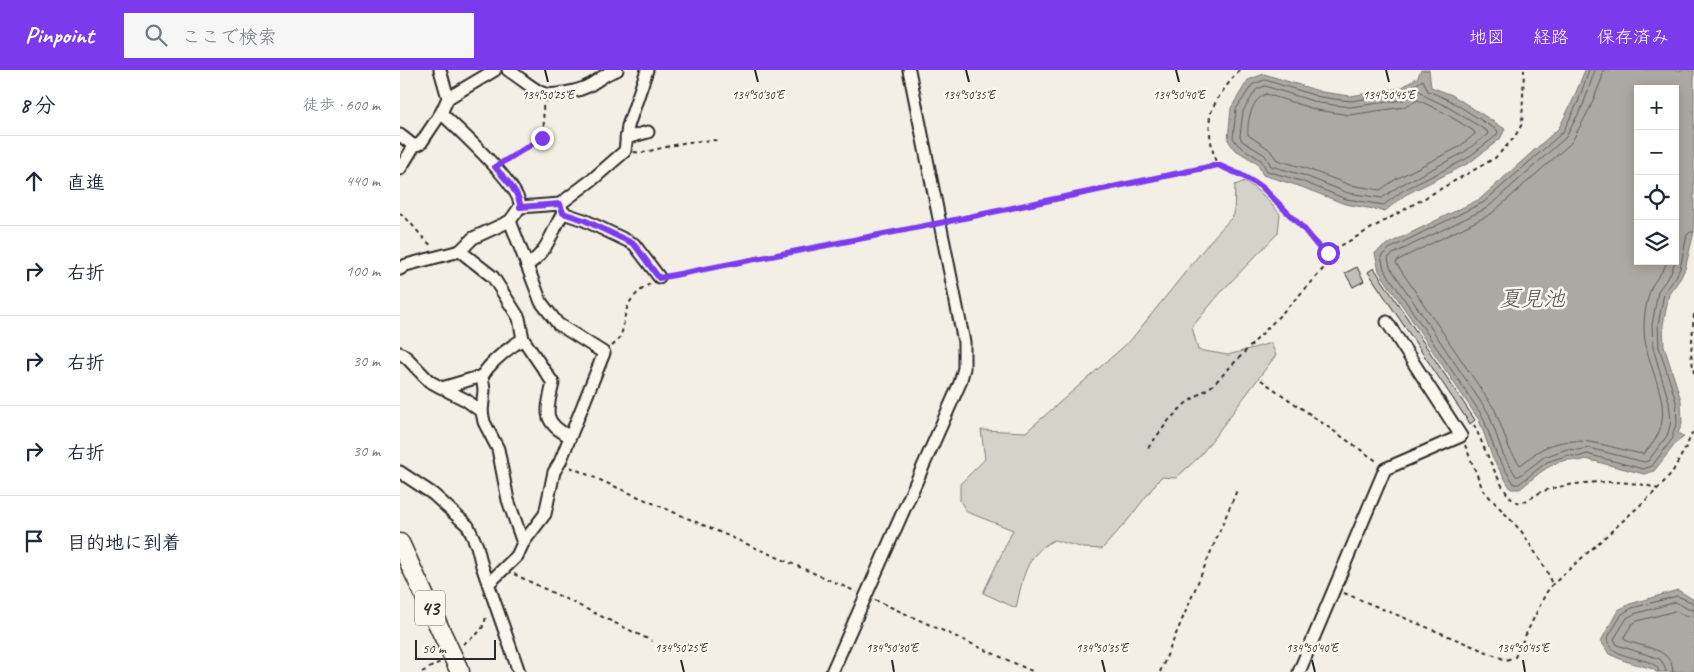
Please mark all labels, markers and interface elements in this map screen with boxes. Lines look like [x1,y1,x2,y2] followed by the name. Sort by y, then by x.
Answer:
[124,13,474,58] search box
[25,20,94,50] text: Pinpoint
[142,21,170,49] icon: search
[182,25,277,49] text: ここで検索
[1469,26,1505,48] text: 地図
[1533,26,1569,48] text: 経路
[1597,26,1669,48] text: 保存済み
[1634,85,1679,265] map controls
[1634,85,1679,130] button: +
[522,87,576,103] text: 134°50'25"E
[732,87,786,103] text: 134°50'30"E
[943,87,997,103] text: 134°50'35"E
[1153,87,1207,103] text: 134°50'40"E
[1363,87,1417,103] text: 134°50'45"E
[20,92,56,118] text: 8 分
[303,95,380,115] text: 徒歩 · 600 m
[531,127,554,150] route end
[1634,130,1679,175] button: −
[20,167,48,195] icon: ahead
[67,171,105,195] text: 直進
[346,171,380,191] text: 440 m
[1634,175,1679,220] button: locate
[1634,220,1679,265] button: layers
[1317,242,1340,265] route start
[20,257,48,285] icon: right
[67,261,105,285] text: 右折
[346,261,380,281] text: 100 m
[1499,285,1566,313] water label: 夏見池
[20,347,48,375] icon: right
[67,351,105,375] text: 右折
[353,351,380,371] text: 30 m
[20,437,48,465] icon: right
[67,441,105,465] text: 右折
[353,441,380,461] text: 30 m
[20,527,48,555] icon: arrive
[67,531,181,555] text: 目的地に到着
[415,590,445,626] road number: 43
[415,637,496,660] scale bar
[422,640,446,657] text: 50 m
[655,640,709,656] text: 134°50'25"E
[866,640,920,656] text: 134°50'30"E
[1076,640,1130,656] text: 134°50'35"E
[1286,640,1340,656] text: 134°50'40"E
[1497,640,1551,656] text: 134°50'45"E

